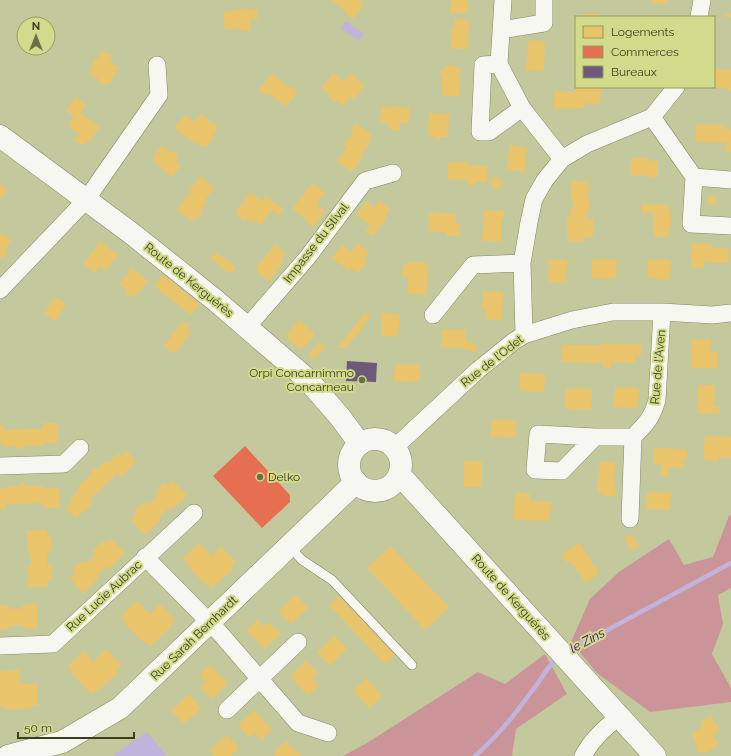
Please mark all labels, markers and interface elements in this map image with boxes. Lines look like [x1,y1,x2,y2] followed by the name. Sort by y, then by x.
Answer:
[16,16,56,56] north arrow
[575,16,715,88] legend
[32,20,40,33] text: N
[611,25,674,39] text: Logements
[611,45,679,59] text: Commerces
[611,65,657,79] text: Bureaux
[281,200,352,286] street label: Impasse du Stival
[142,240,236,320] street label: Route de Kerguérès
[648,329,668,405] street label: Rue de l'Aven
[458,332,526,390] street label: Rue de l'Odet
[249,366,354,394] place label: Orpi Concarnimmo Concarneau
[357,375,367,385] marker: Orpi Concarnimmo Concarneau
[268,470,300,484] place label: Delko
[255,472,265,482] marker: Delko
[469,551,553,643] street label: Route de Kerguérès
[63,557,145,634] street label: Rue Lucie Aubrac
[148,593,240,683] street label: Rue Sarah Bernhardt
[567,625,607,656] water label: le Zins
[18,714,134,740] scale bar
[24,721,52,735] text: 50 m

